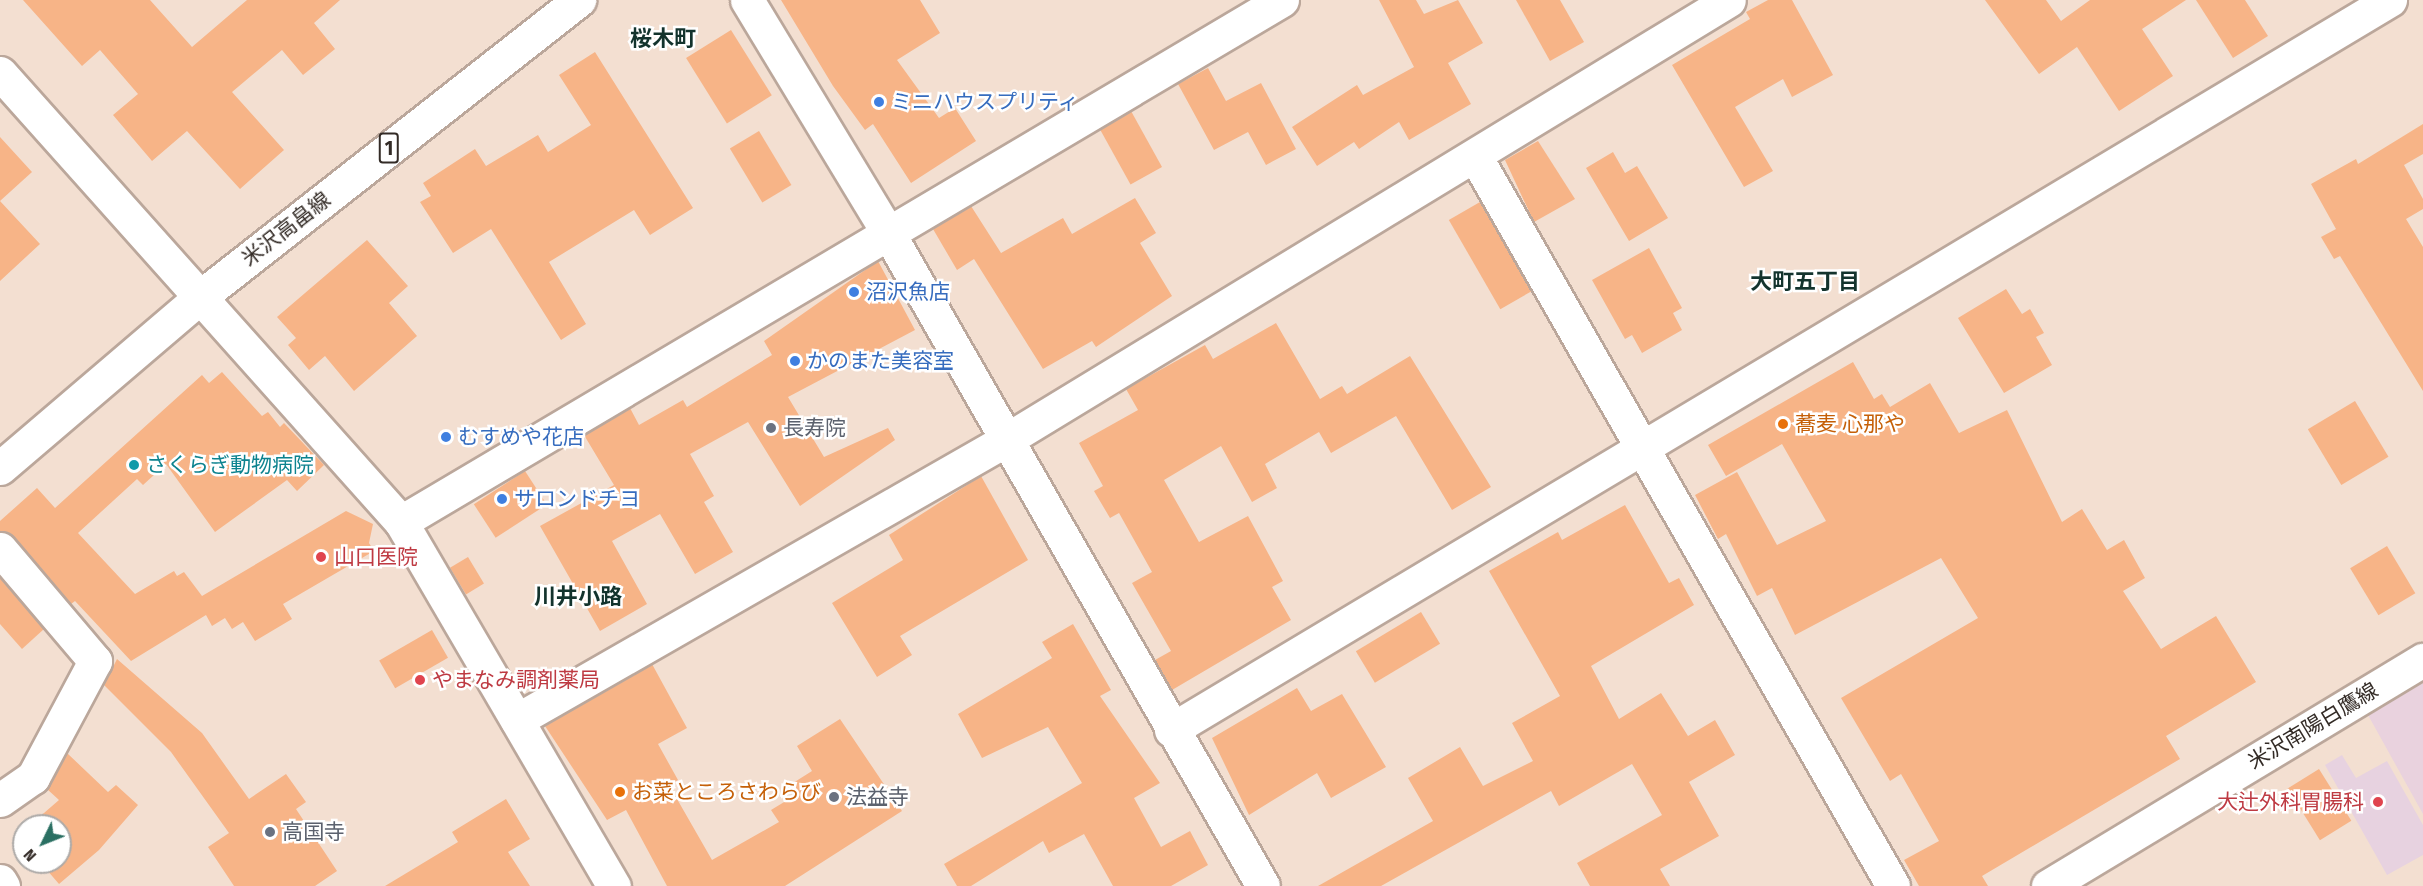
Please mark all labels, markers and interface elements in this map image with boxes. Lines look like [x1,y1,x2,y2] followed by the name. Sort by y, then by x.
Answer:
[630,26,696,52] district label: 桜木町
[891,89,1080,115] place label: ミニハウスプリティ
[872,95,886,109] marker: ミニハウスプリティ
[378,131,400,165] road number: 1
[237,187,335,271] street label: 米沢高畠線
[1750,269,1860,295] district label: 大町五丁目
[866,279,950,305] place label: 沼沢魚店
[847,285,861,299] marker: 沼沢魚店
[807,348,954,374] place label: かのまた美容室
[788,354,802,368] marker: かのまた美容室
[1795,411,1905,437] place label: 蕎麦 心那や
[783,415,846,441] place label: 長寿院
[1776,417,1790,431] marker: 蕎麦 心那や
[764,421,778,435] marker: 長寿院
[458,424,584,450] place label: むすめや花店
[439,430,453,444] marker: むすめや花店
[146,452,314,478] place label: さくらぎ動物病院
[127,458,141,472] marker: さくらぎ動物病院
[514,486,640,512] place label: サロンドチヨ
[495,492,509,506] marker: サロンドチヨ
[334,544,418,570] place label: 山口医院
[312,548,330,566] marker: 山口医院
[534,584,622,610] district label: 川井小路
[432,667,600,693] place label: やまなみ調剤薬局
[413,673,427,687] marker: やまなみ調剤薬局
[2244,677,2382,775] street label: 米沢南陽白鷹線
[632,779,821,805] place label: お菜ところさわらび
[846,784,909,810] place label: 法益寺
[613,785,627,799] marker: お菜ところさわらび
[2217,789,2364,815] place label: 大辻外科胃腸科
[827,790,841,804] marker: 法益寺
[2369,793,2387,811] marker: 大辻外科胃腸科
[12,814,72,874] north arrow
[282,819,345,845] place label: 高国寺
[263,825,277,839] marker: 高国寺
[20,845,40,865] text: N

